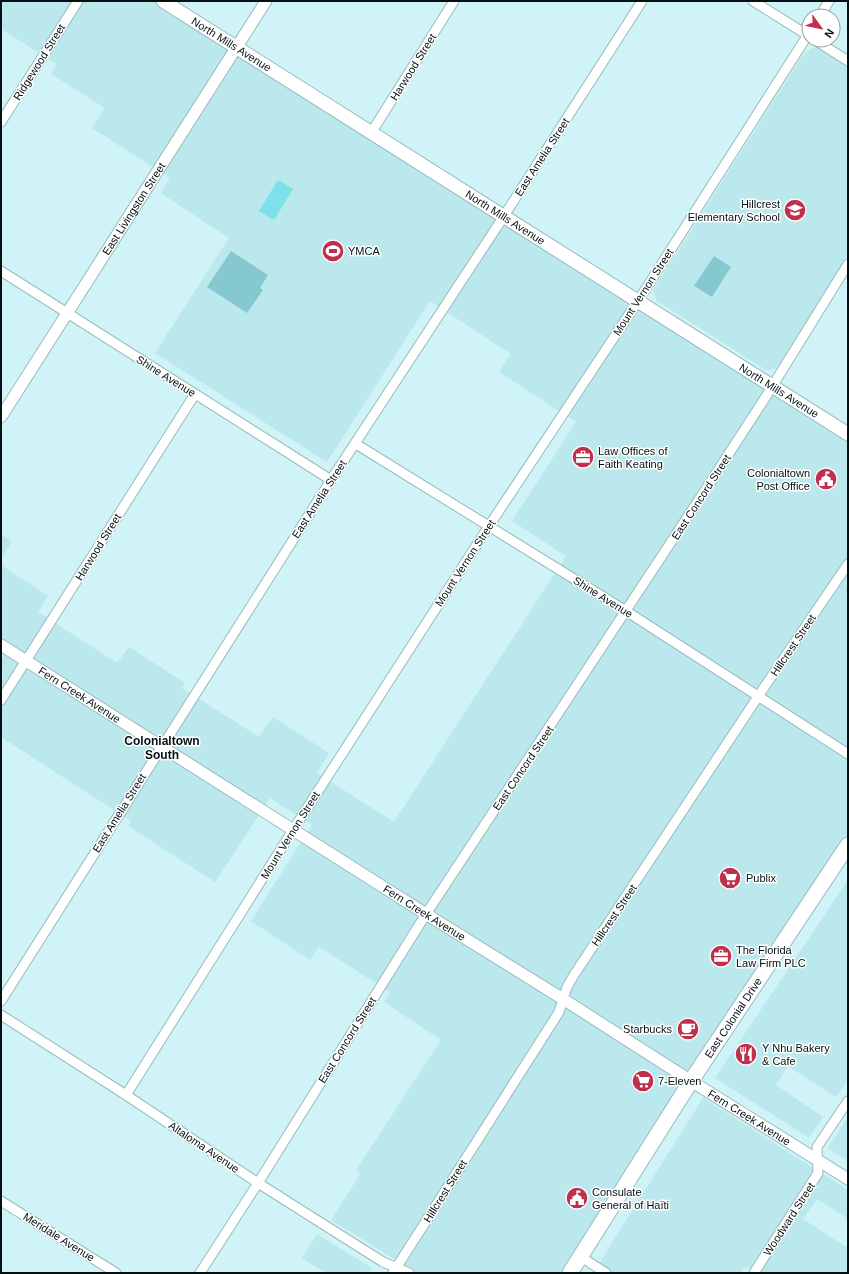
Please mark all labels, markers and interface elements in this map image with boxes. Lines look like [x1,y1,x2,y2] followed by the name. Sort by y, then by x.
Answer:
[801,8,841,48] north arrow
[190,15,273,74] street label: North Mills Avenue
[11,22,67,102] street label: Ridgewood Street
[822,27,837,40] text: N
[388,31,438,103] street label: Harwood Street
[512,116,572,198] street label: East Amelia Street
[100,160,168,257] street label: East Livingston Street
[463,188,547,247] street label: North Mills Avenue
[782,197,808,223] school or university icon: Hillcrest Elementary School
[688,198,780,223] place label: Hillcrest Elementary School
[320,238,346,264] sports icon: YMCA
[348,245,380,257] place label: YMCA
[610,246,676,338] street label: Mount Vernon Street
[134,353,198,399] street label: Shine Avenue
[737,361,821,420] street label: North Mills Avenue
[570,444,596,470] office icon: Law Offices of Faith Keating
[598,445,668,470] place label: Law Offices of Faith Keating
[669,452,733,542] street label: East Concord Street
[289,458,349,540] street label: East Amelia Street
[813,466,839,492] public building icon: Colonialtown Post Office
[747,467,810,492] place label: Colonialtown Post Office
[73,511,123,583] street label: Harwood Street
[432,517,498,609] street label: Mount Vernon Street
[571,574,635,620] street label: Shine Avenue
[768,612,818,678] street label: Hillcrest Street
[36,664,123,725] street label: Fern Creek Avenue
[490,724,556,812] street label: East Concord Street
[124,734,200,762] district label: Colonialtown South
[90,771,148,855] street label: East Amelia Street
[258,789,322,881] street label: Mount Vernon Street
[717,865,743,891] supermarket icon: Publix
[746,872,776,884] place label: Publix
[589,882,639,948] street label: Hillcrest Street
[381,883,468,943] street label: Fern Creek Avenue
[708,943,734,969] office icon: The Florida Law Firm PLC
[736,944,806,969] place label: The Florida Law Firm PLC
[702,975,764,1060] street label: East Colonial Drive
[316,995,378,1085] street label: East Concord Street
[675,1016,701,1042] cafe icon: Starbucks
[623,1023,672,1035] place label: Starbucks
[733,1041,759,1067] restaurant icon: Y Nhu Bakery & Cafe
[762,1042,830,1067] place label: Y Nhu Bakery & Cafe
[630,1068,656,1094] supermarket icon: 7-Eleven
[658,1075,701,1087] place label: 7-Eleven
[706,1087,793,1148] street label: Fern Creek Avenue
[167,1119,241,1175] street label: Altaloma Avenue
[421,1157,469,1225] street label: Hillcrest Street
[761,1180,817,1258] street label: Woodward Street
[564,1185,590,1211] public building icon: Consulate General of Haïti
[592,1186,669,1211] place label: Consulate General of Haïti
[21,1210,97,1264] street label: Meridale Avenue

